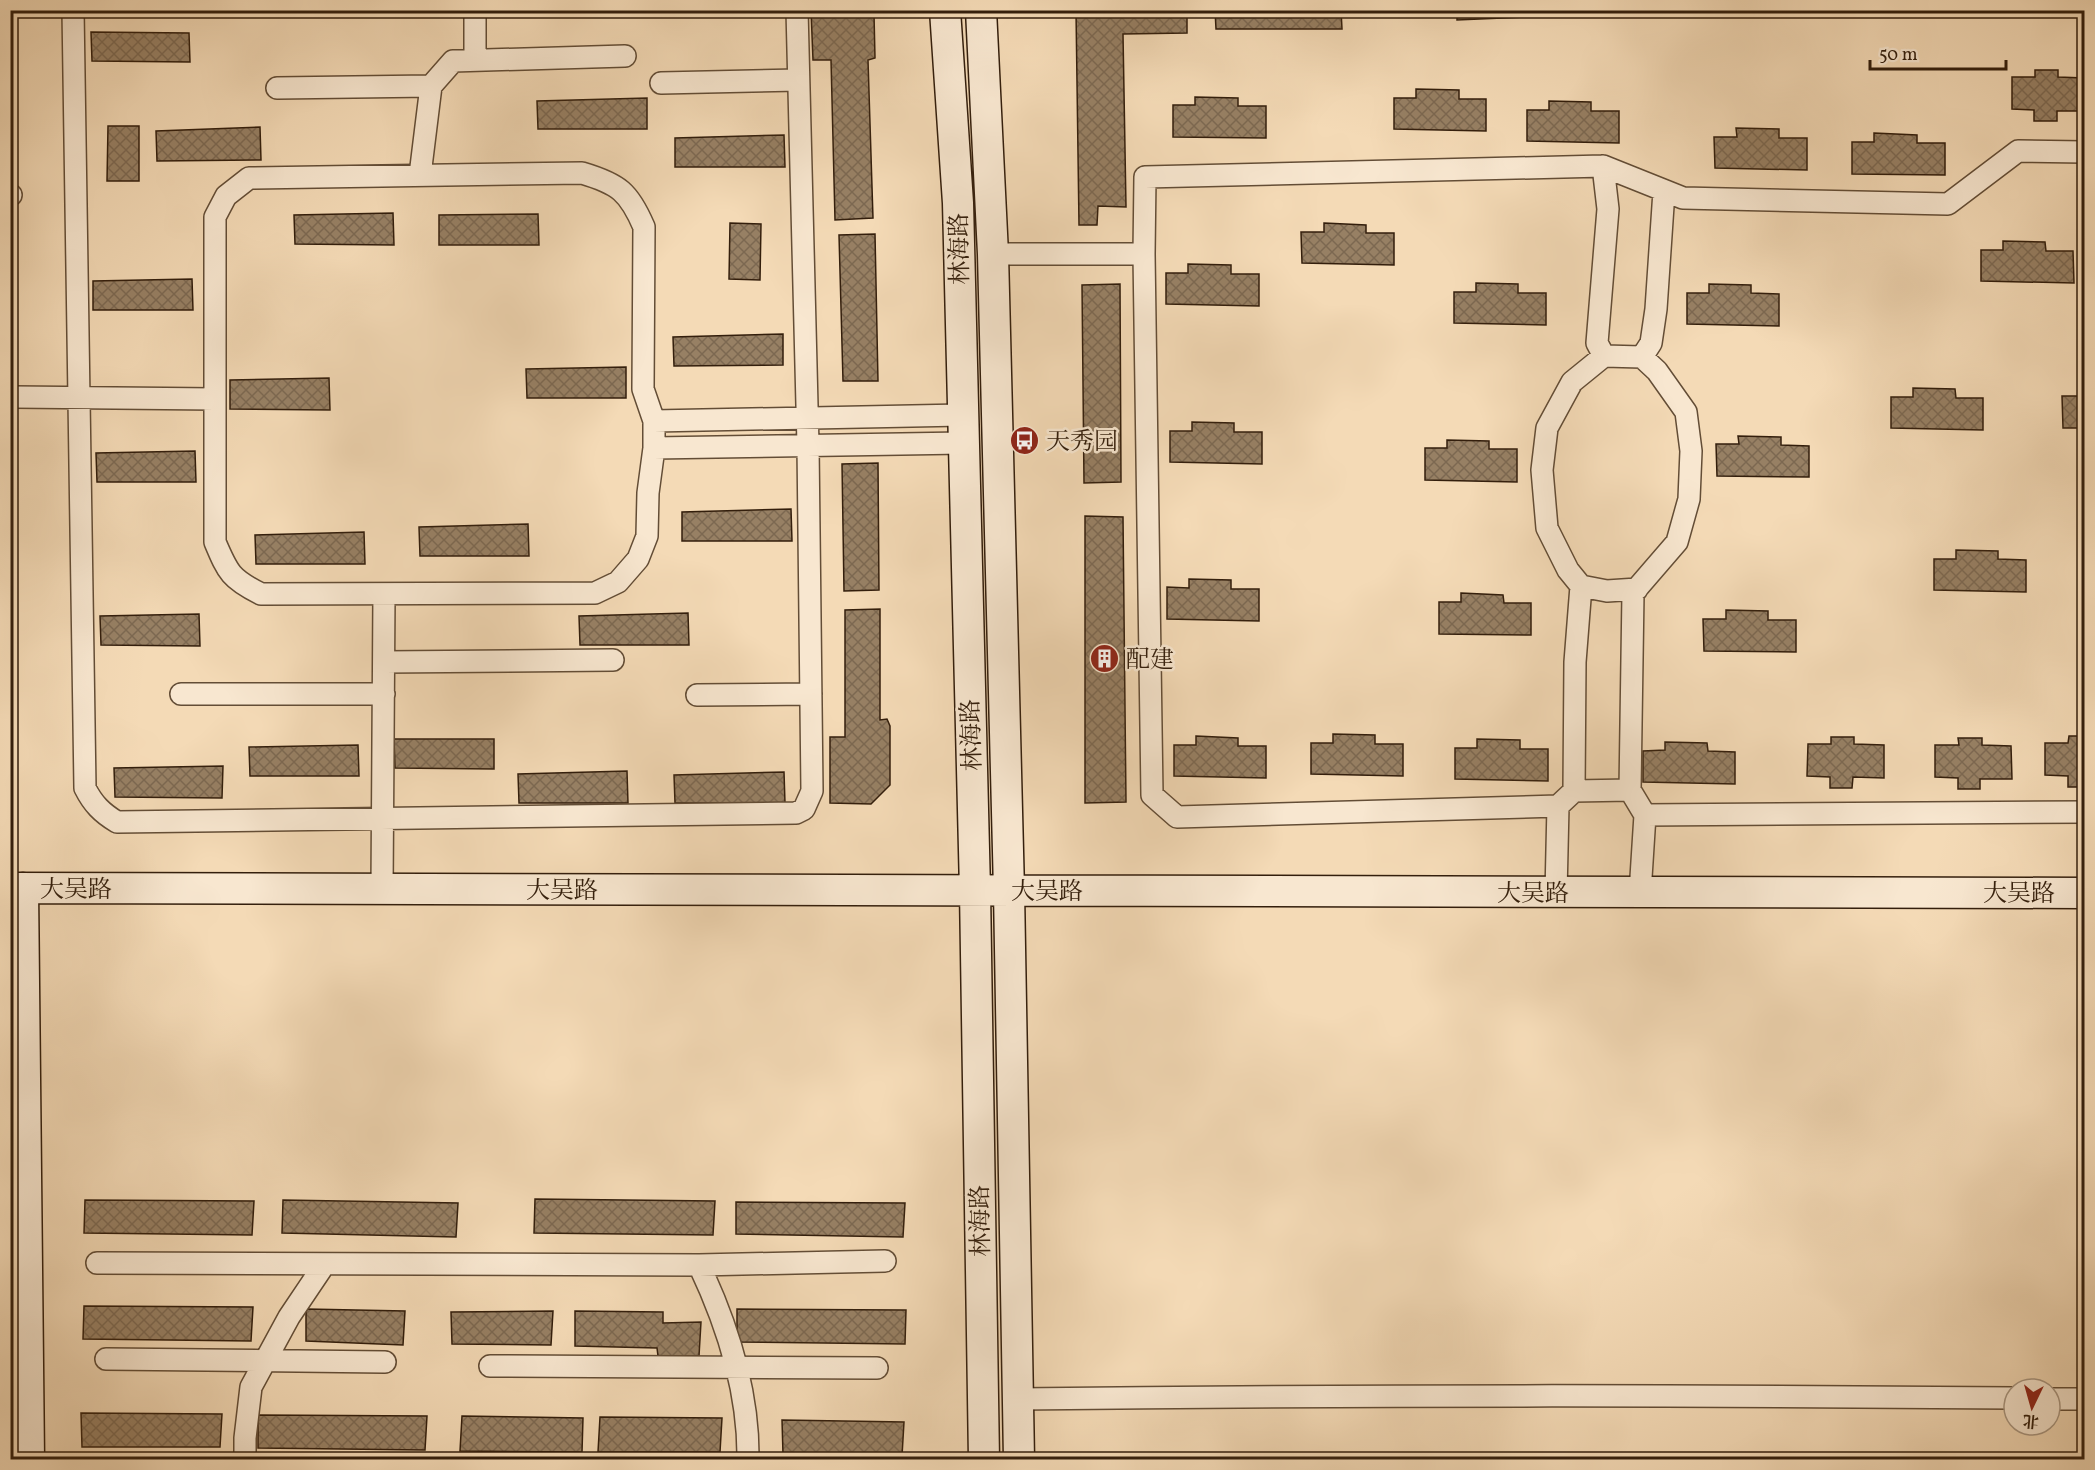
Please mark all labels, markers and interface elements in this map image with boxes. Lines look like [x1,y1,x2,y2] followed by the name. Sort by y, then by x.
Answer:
[1870,33,2006,71] scale bar
[1879,43,1918,68] text: 50 m
[943,213,979,285] street label: 林海路
[1009,425,1041,457] bus stop icon: 天秀园
[1046,426,1118,460] place label: 天秀园
[1089,643,1121,675] building icon: 配建
[1126,644,1174,678] place label: 配建
[955,698,991,772] street label: 林海路
[40,874,112,908] street label: 大吴路
[526,875,598,909] street label: 大吴路
[1011,876,1083,910] street label: 大吴路
[1497,878,1569,912] street label: 大吴路
[1983,878,2055,912] street label: 大吴路
[964,1185,1000,1257] street label: 林海路
[2002,1377,2062,1437] north arrow
[2022,1408,2040,1432] text: 北

